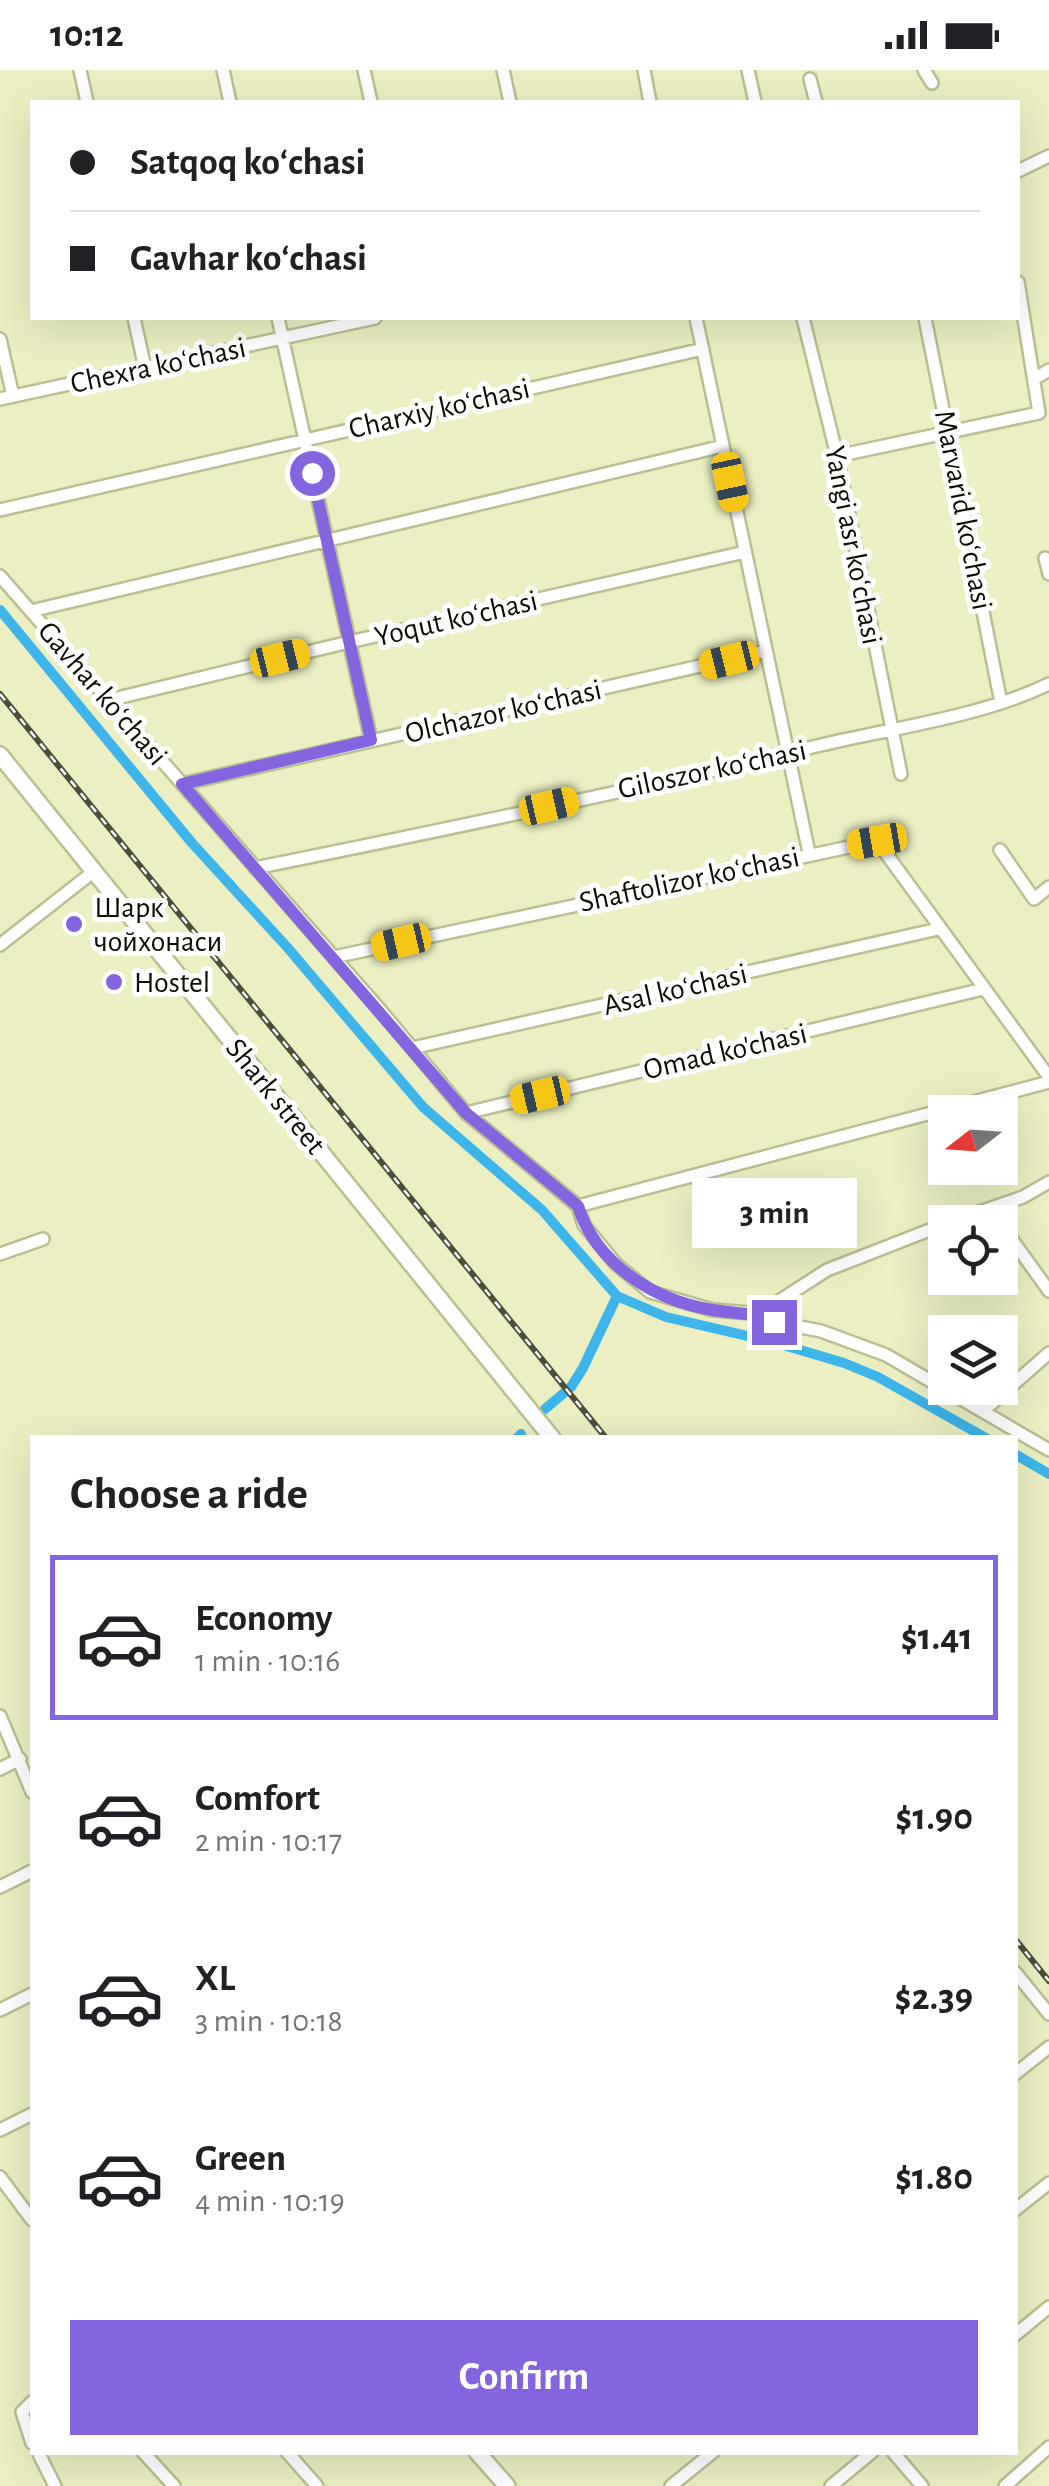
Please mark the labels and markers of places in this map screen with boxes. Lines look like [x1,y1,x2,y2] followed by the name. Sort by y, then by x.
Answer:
[94,893,223,957] place label: Шарк чойхонаси
[63,913,85,935] marker: Шарк чойхонаси
[134,968,210,998] place label: Hostel
[103,971,125,993] marker: Hostel

